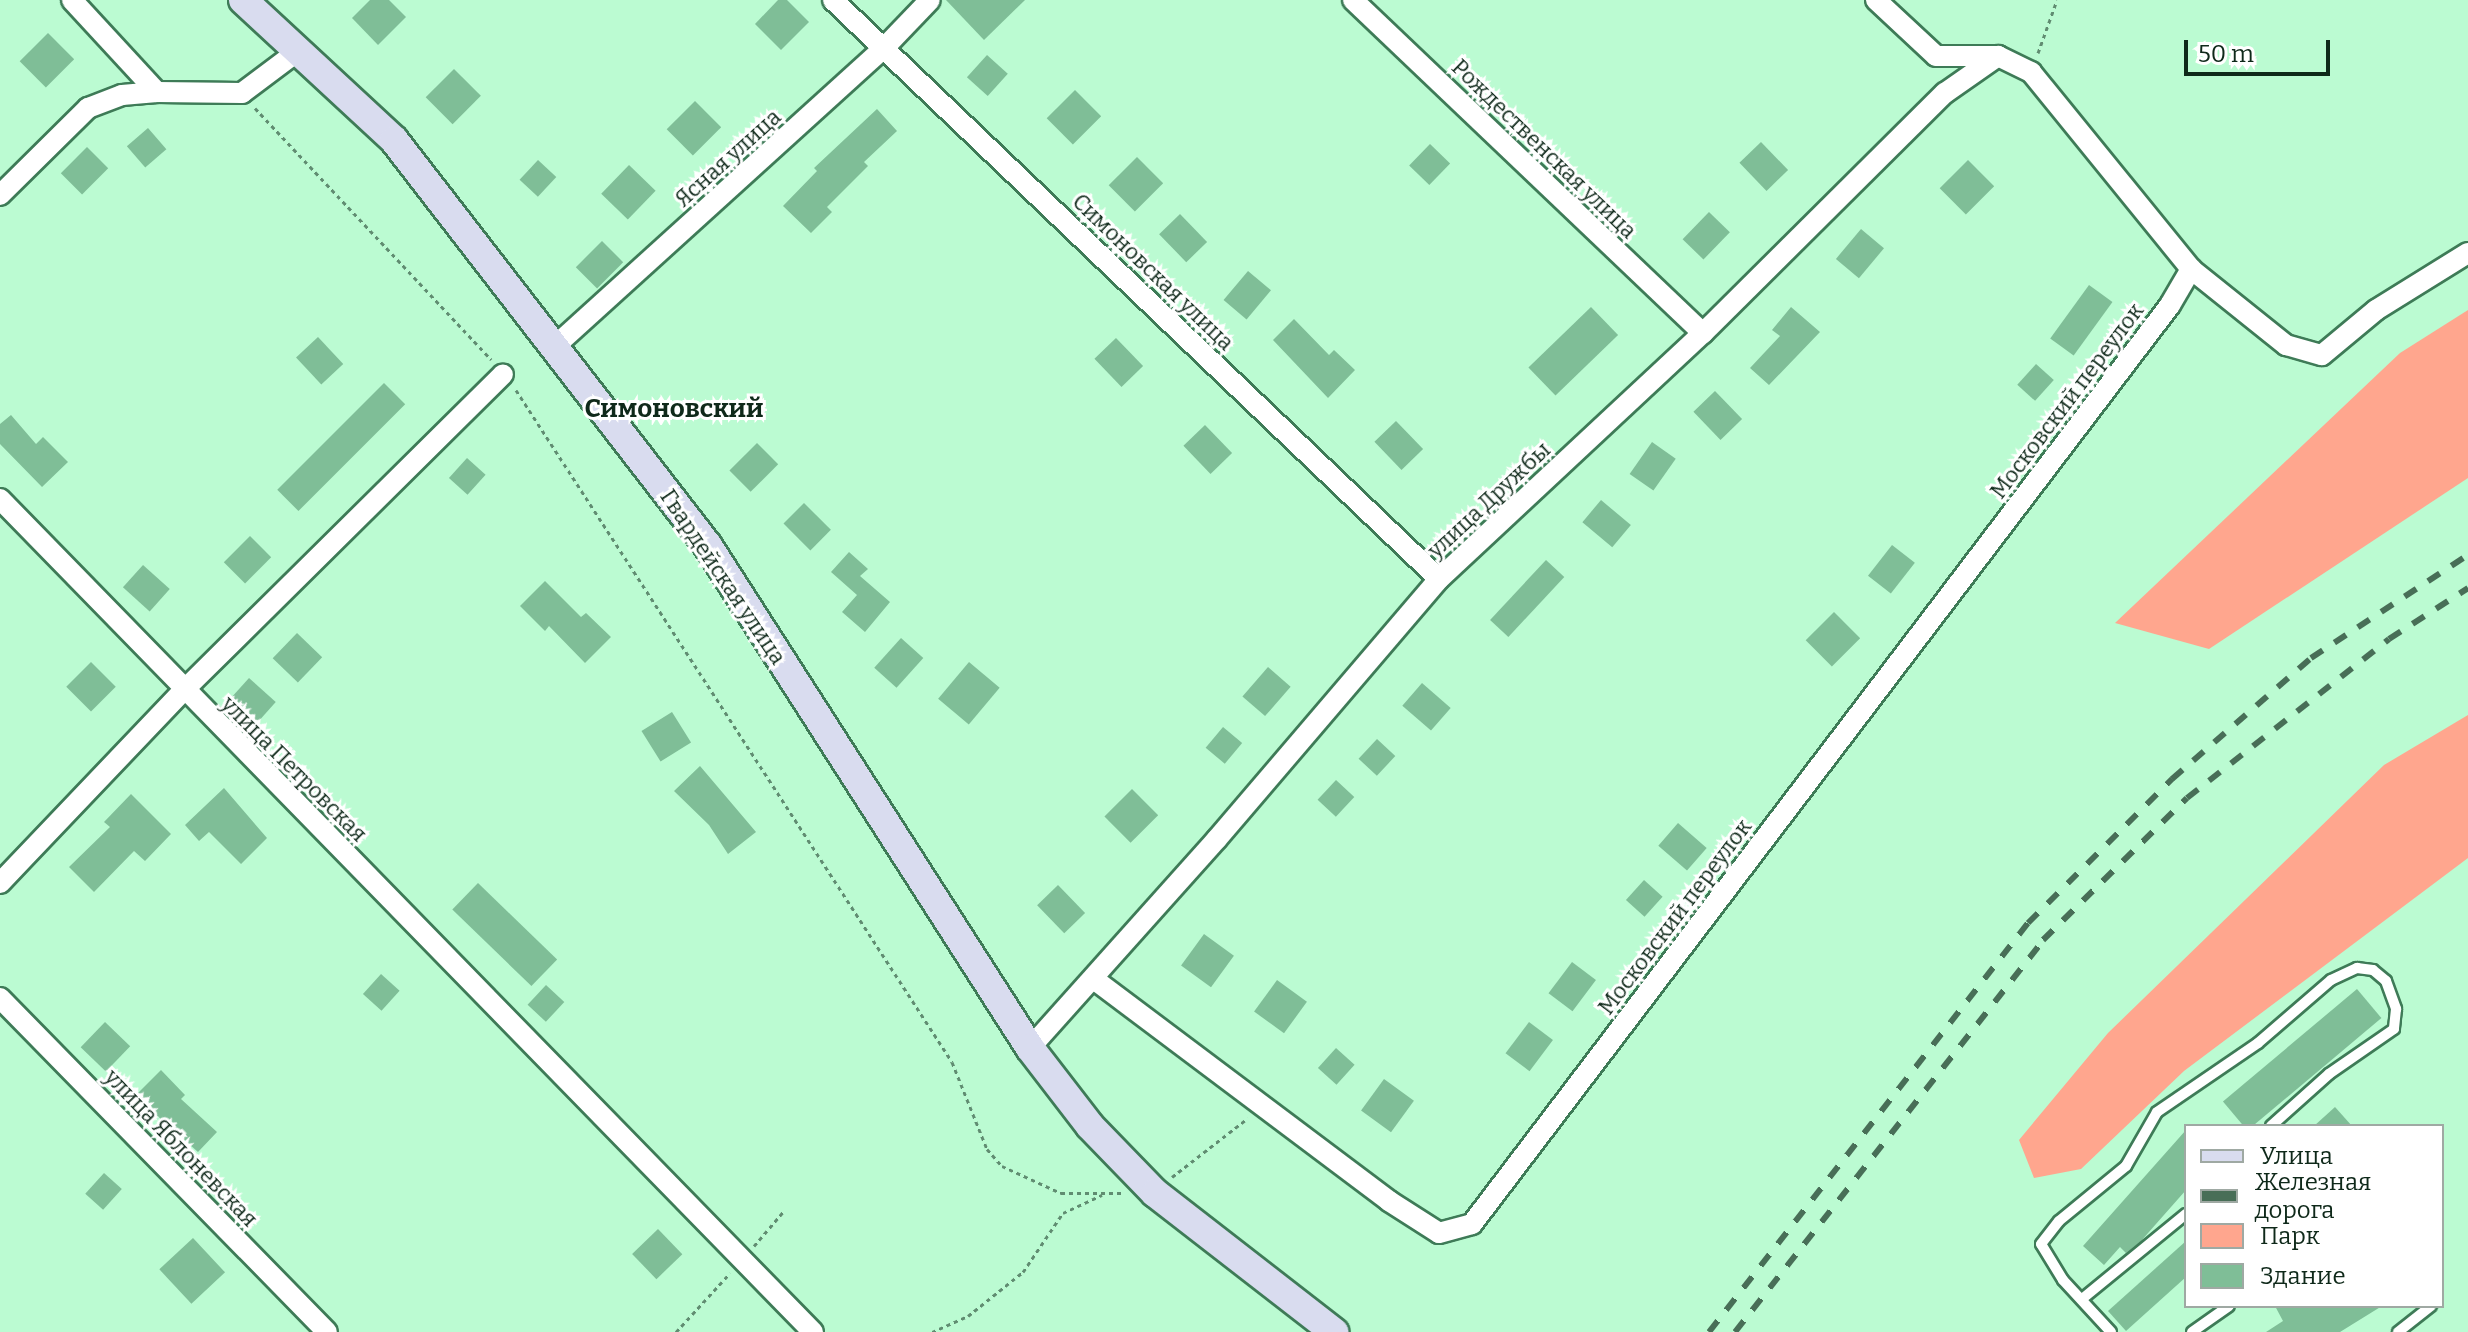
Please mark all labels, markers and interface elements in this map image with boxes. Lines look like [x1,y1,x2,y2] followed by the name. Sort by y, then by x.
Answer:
[2188,24,2334,74] scale bar
[2198,40,2254,68] text: 50 m
[1446,54,1642,244] street label: Рождественская улица
[670,104,786,212] street label: Ясная улица
[1067,188,1239,356] street label: Симоновская улица
[1985,298,2149,504] street label: Московский переулок
[584,393,764,425] district label: Симоновский
[1422,437,1556,563] street label: улица Дружбы
[655,484,791,670] street label: Гвардейская улица
[216,691,372,847] street label: улица Петровская
[1593,814,1757,1020] street label: Московский переулок
[99,1064,263,1232] street label: улица Яблоневская
[2184,1124,2444,1308] legend
[2260,1142,2333,1170] text: Улица
[2254,1168,2371,1224] text: Железная дорога
[2260,1222,2320,1250] text: Парк
[2260,1262,2346,1290] text: Здание

